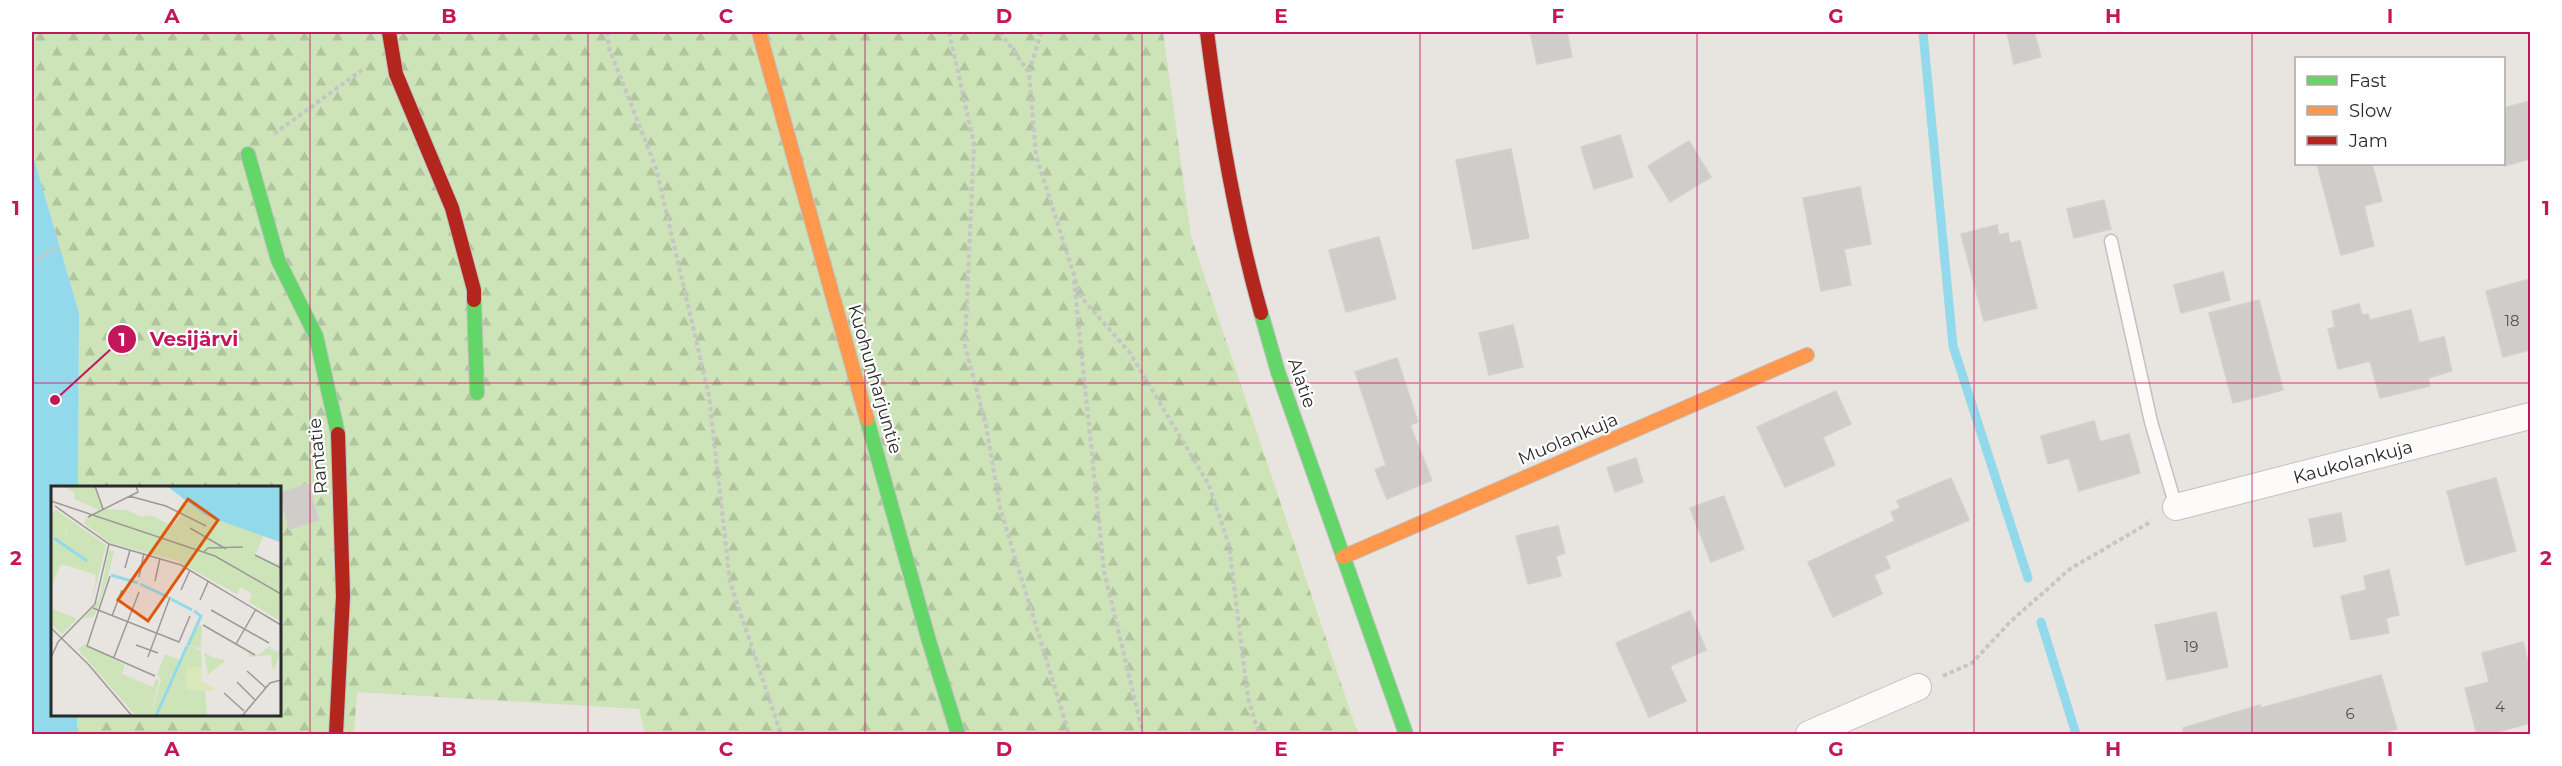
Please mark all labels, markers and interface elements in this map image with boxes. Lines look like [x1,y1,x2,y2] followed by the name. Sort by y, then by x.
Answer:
[163,4,180,28] text: A
[441,4,457,28] text: B
[719,4,734,28] text: C
[996,4,1012,28] text: D
[1274,4,1288,28] text: E
[1552,4,1565,28] text: F
[1828,4,1844,28] text: G
[2105,4,2121,28] text: H
[2387,4,2393,28] text: I
[2295,57,2505,165] legend
[2349,70,2387,92] text: Fast
[2349,100,2392,122] text: Slow
[2348,130,2388,152] text: Jam
[12,196,20,220] text: 1
[2542,196,2550,220] text: 1
[843,302,907,456] street label: Kuohunharjuntie
[2505,311,2520,330] house number: 18
[107,320,250,358] callout: Vesijärvi
[149,327,238,351] text: Vesijärvi
[118,329,126,351] text: 1
[1283,355,1321,411] street label: Alatie
[1515,408,1621,470] street label: Muolankuja
[304,417,332,495] street label: Rantatie
[2291,435,2415,489] street label: Kaukolankuja
[51,486,280,715] inset map
[10,546,22,570] text: 2
[2540,546,2552,570] text: 2
[2184,637,2198,656] house number: 19
[2495,697,2505,716] house number: 4
[2345,704,2355,723] house number: 6
[163,737,180,761] text: A
[441,737,457,761] text: B
[719,737,734,761] text: C
[996,737,1012,761] text: D
[1274,737,1288,761] text: E
[1552,737,1565,761] text: F
[1828,737,1844,761] text: G
[2105,737,2121,761] text: H
[2387,737,2393,761] text: I

